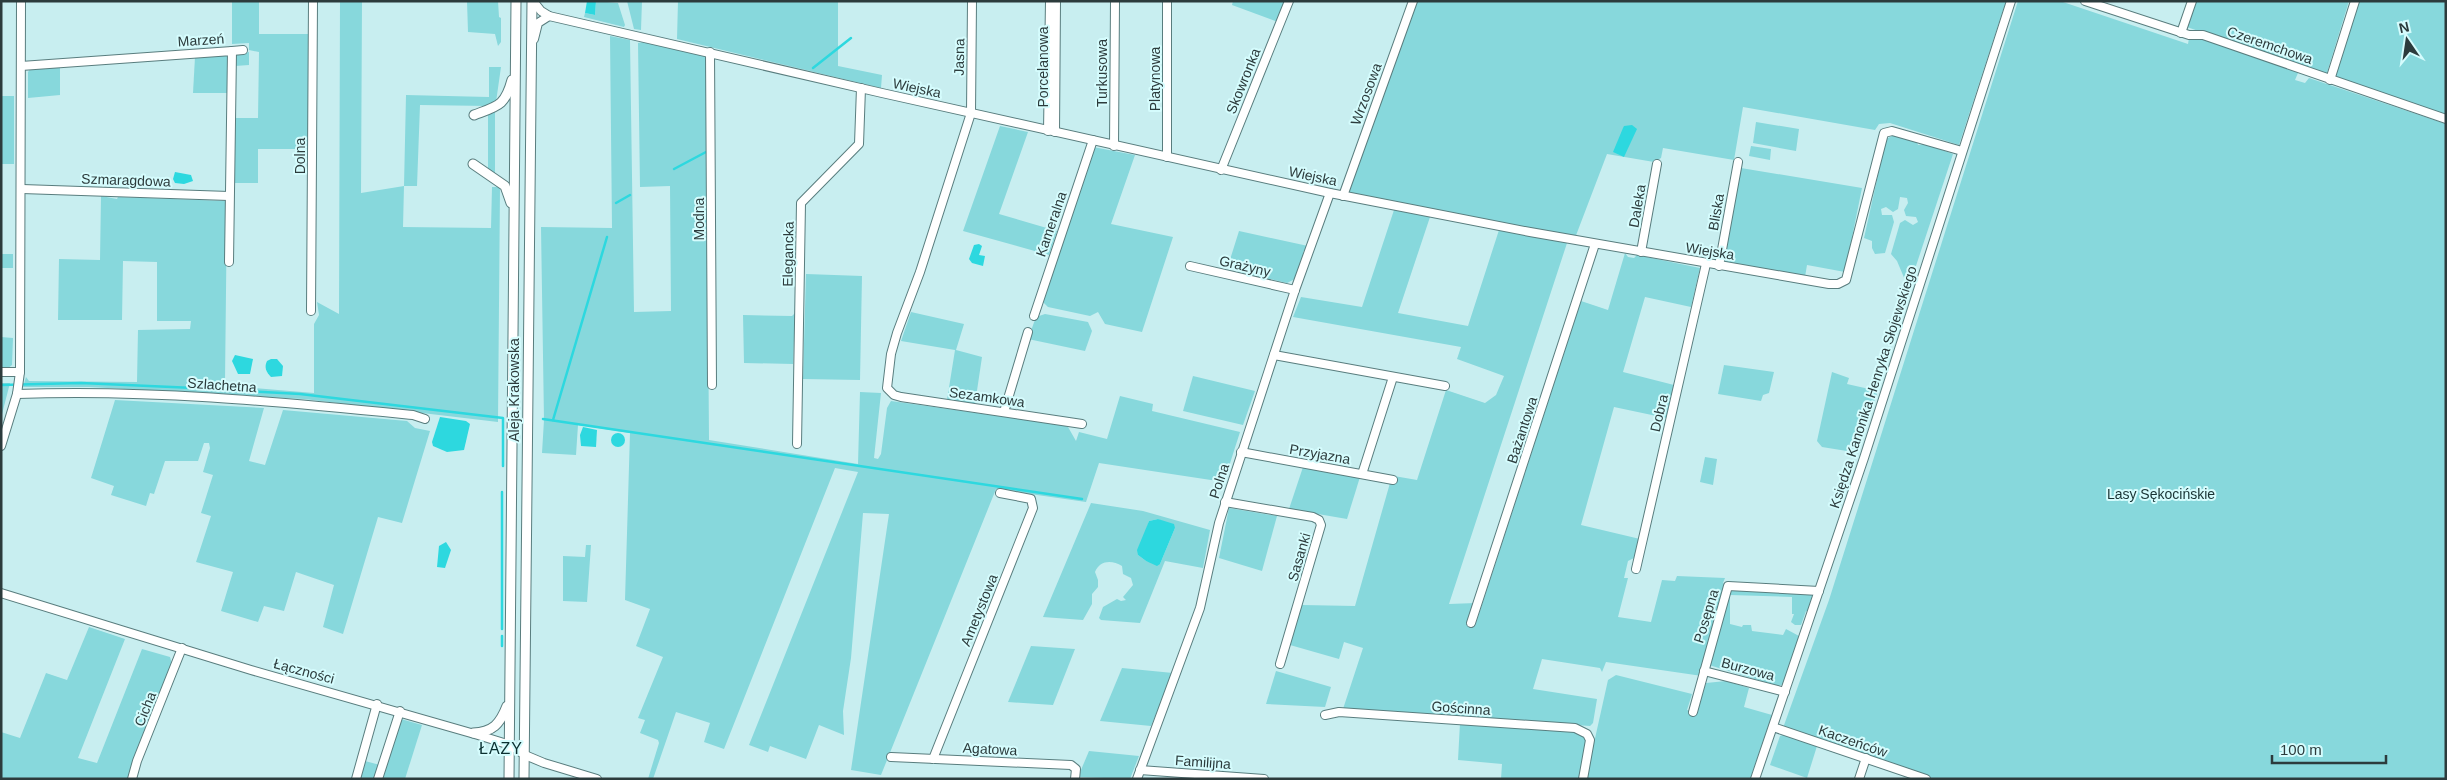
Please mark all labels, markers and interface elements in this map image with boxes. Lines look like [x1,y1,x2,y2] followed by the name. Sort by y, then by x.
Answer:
[2382,15,2432,65] north arrow
[2397,18,2411,36] text: N
[2225,23,2315,67] street label: Czeremchowa
[1035,26,1051,107] street label: Porcelanowa
[177,30,225,50] street label: Marzeń
[951,38,967,76] street label: Jasna
[1094,39,1110,107] street label: Turkusowa
[1147,46,1163,111] street label: Platynowa
[1223,46,1263,116] street label: Skowronka
[1347,60,1385,127] street label: Wrzosowa
[891,75,943,101] street label: Wiejska
[292,138,308,174] street label: Dolna
[1287,163,1339,189] street label: Wiejska
[81,170,171,190] street label: Szmaragdowa
[1625,183,1649,229] street label: Daleka
[1032,189,1070,259] street label: Kameralna
[1705,192,1727,232] street label: Bliska
[691,197,707,240] street label: Modna
[779,221,797,287] street label: Elegancka
[1685,239,1736,263] street label: Wiejska
[1218,252,1272,280] street label: Grażyny
[1826,264,1920,510] street label: Księdza Kanonika Henryka Słojewskiego
[506,338,522,442] street label: Aleja Krakowska
[187,375,257,395] street label: Szlachetna
[948,384,1026,410] street label: Sezamkowa
[1647,392,1671,433] street label: Dobra
[1504,394,1540,465] street label: Bażantowa
[1288,441,1352,467] street label: Przyjazna
[1206,461,1232,501] street label: Polna
[2107,486,2215,502] park label: Lasy Sękocińskie
[1284,531,1314,583] street label: Sasanki
[957,571,1001,648] street label: Ametystowa
[1690,587,1722,645] street label: Posępna
[1720,654,1777,684] street label: Burzowa
[272,655,336,687] street label: Łączności
[131,689,159,729] street label: Cicha
[1431,698,1491,718] street label: Gościnna
[1817,722,1890,761] street label: Kaczeńców
[2272,732,2386,764] scale bar
[479,740,523,757] district label: ŁAZY
[962,740,1018,758] street label: Agatowa
[2280,741,2322,758] text: 100 m
[1175,752,1232,772] street label: Familijna

